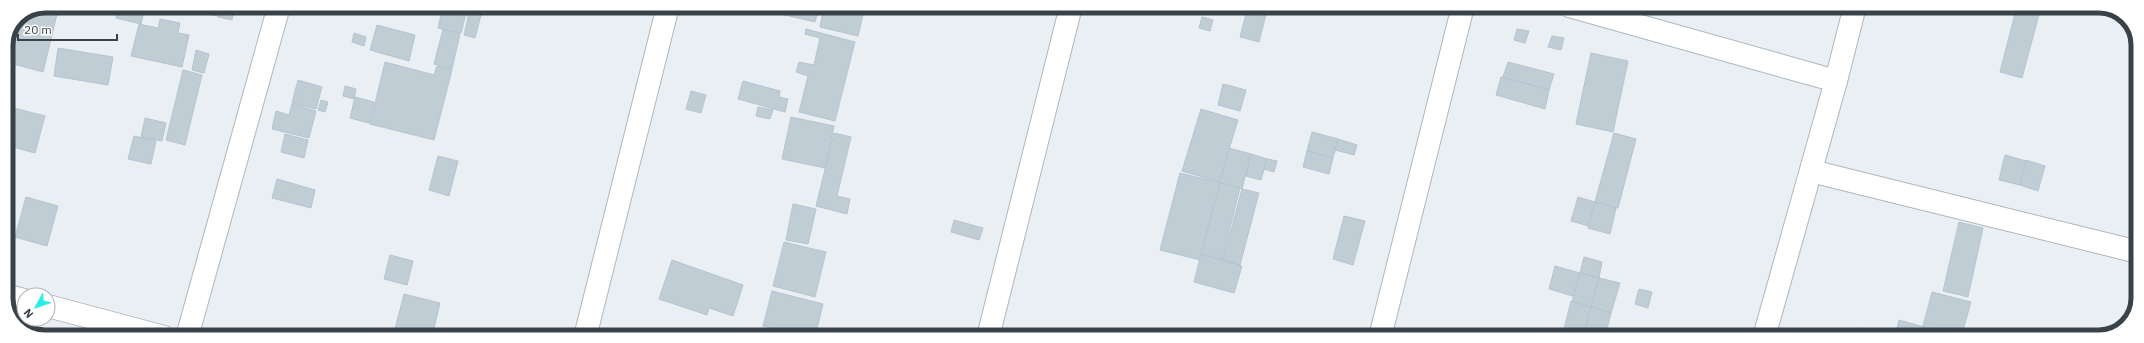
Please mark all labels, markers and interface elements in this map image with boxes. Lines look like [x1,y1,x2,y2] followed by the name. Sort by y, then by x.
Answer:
[18,16,117,42] scale bar
[24,22,52,37] text: 20 m
[16,287,56,327] north arrow
[20,306,36,321] text: N

